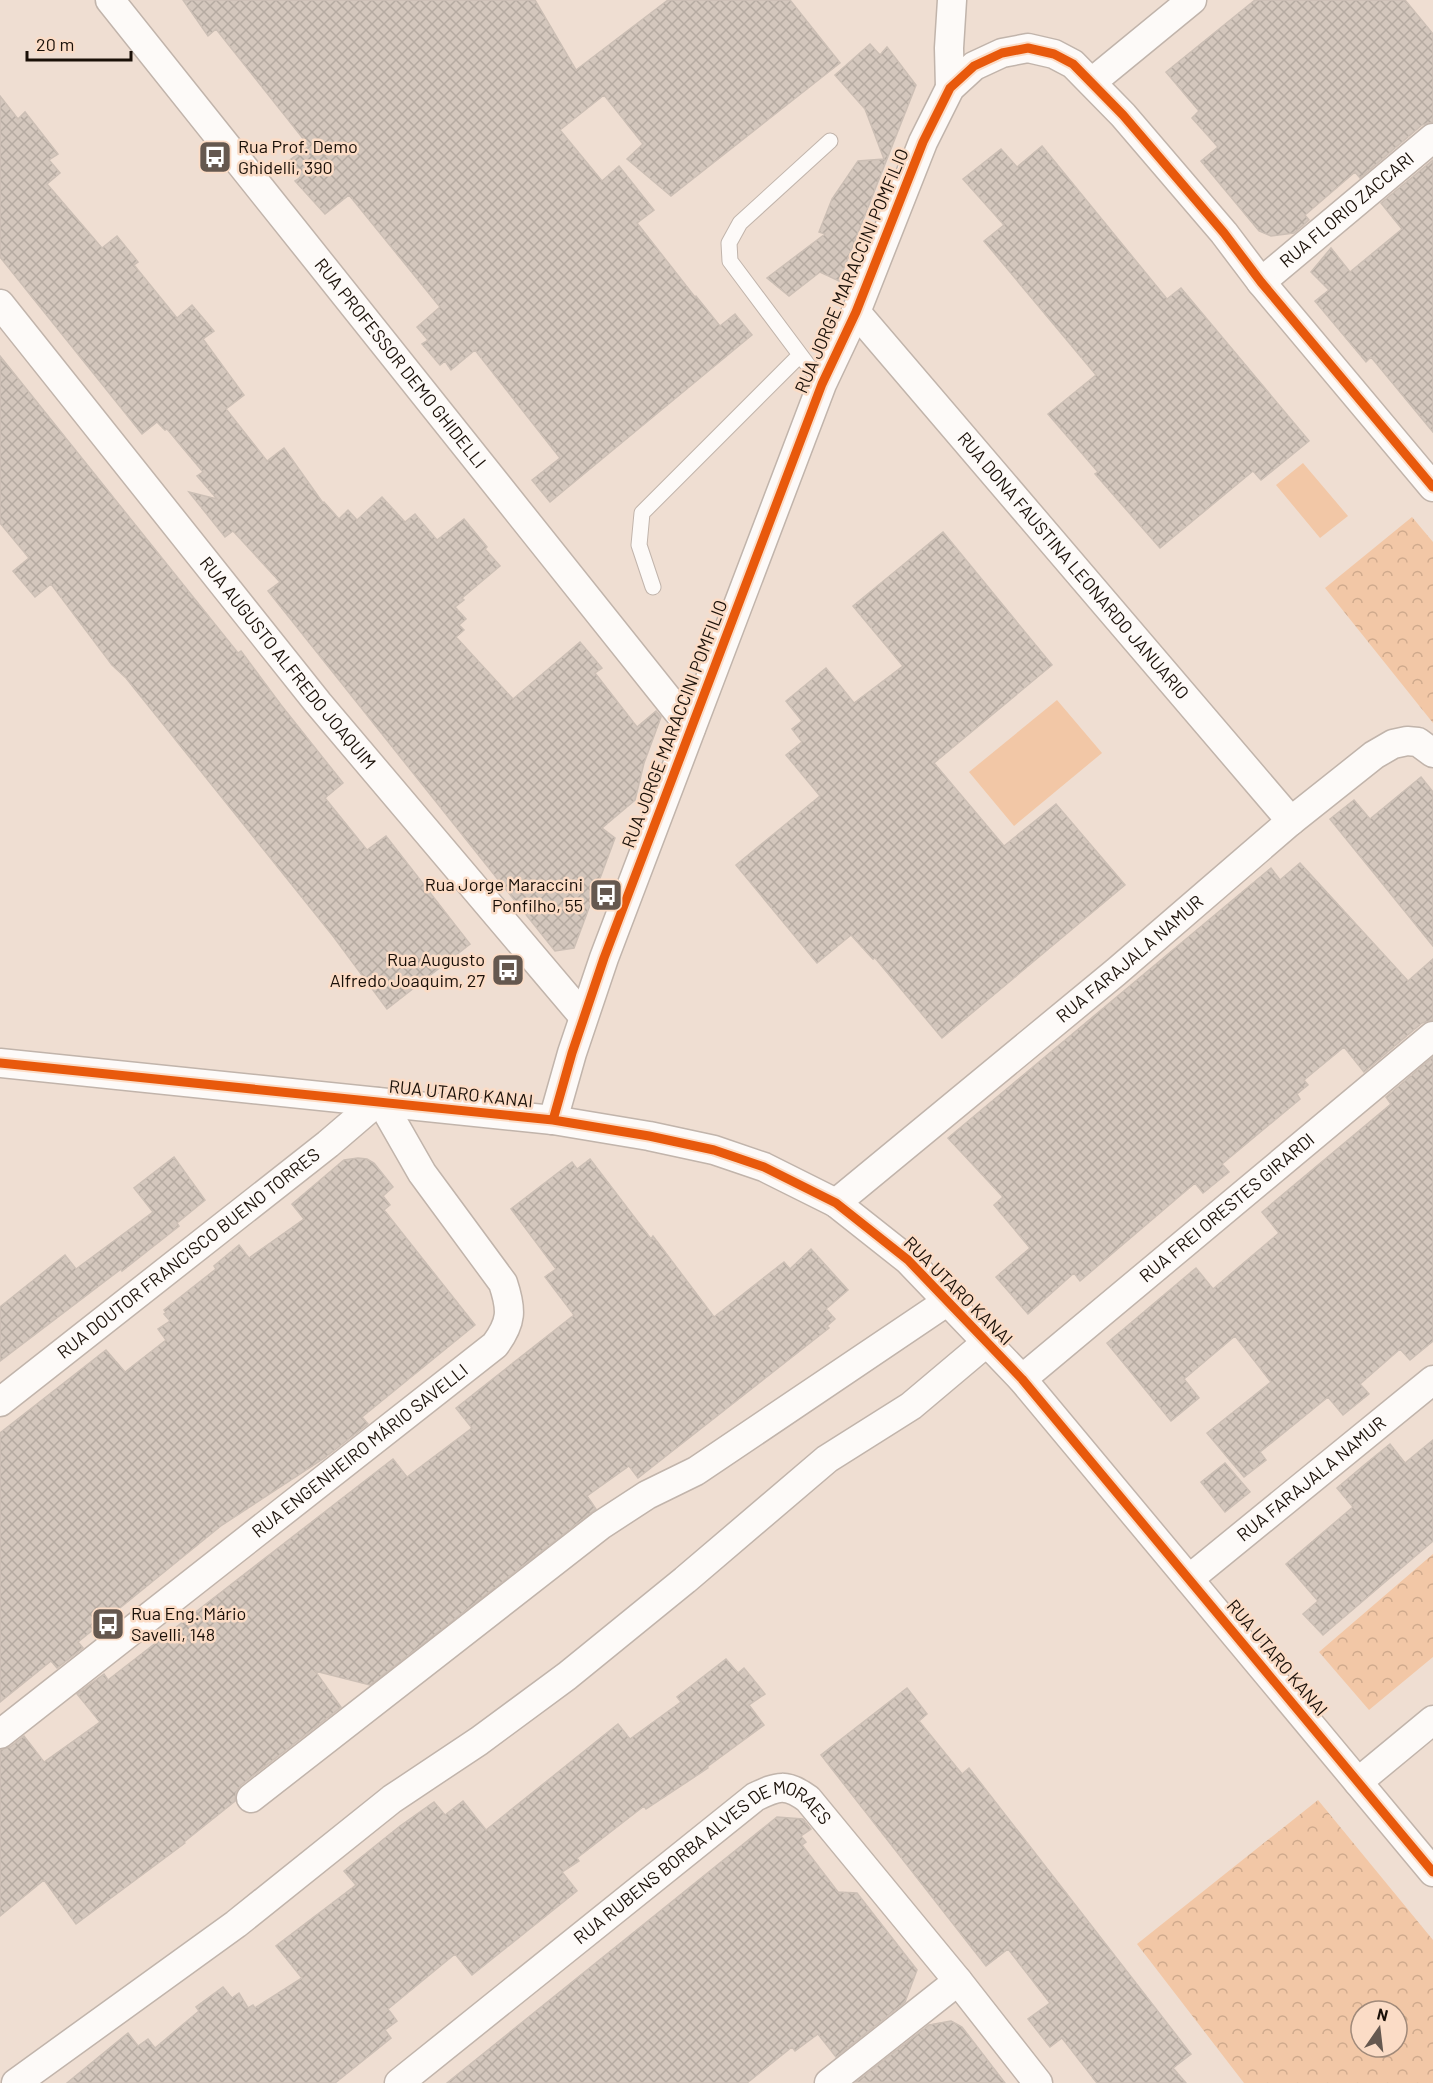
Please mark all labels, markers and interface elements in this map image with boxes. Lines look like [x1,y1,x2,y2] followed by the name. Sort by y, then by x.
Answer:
[27,24,130,62] scale bar
[36,33,74,55] text: 20 m
[238,135,358,178] place label: Rua Prof. Demo Ghidelli, 390
[197,139,233,175] bus stop icon: Rua Prof. Demo Ghidelli, 390
[789,145,913,396] street label: RUA JORGE MARACCINI POMFILIO
[1275,147,1418,272] street label: RUA FLORIO ZACCARI
[310,253,491,472] street label: RUA PROFESSOR DEMO GHIDELLI
[953,427,1194,703] street label: RUA DONA FAUSTINA LEONARDO JANUARIO
[196,552,381,773] street label: RUA AUGUSTO ALFREDO JOAQUIM
[617,597,732,851] street label: RUA JORGE MARACCINI POMFILIO
[425,873,583,916] place label: Rua Jorge Maraccini Ponfilho, 55
[588,877,624,913] bus stop icon: Rua Jorge Maraccini Ponfilho, 55
[1051,890,1207,1027] street label: RUA FARAJALA NAMUR
[330,948,485,991] place label: Rua Augusto Alfredo Joaquim, 27
[490,952,526,988] bus stop icon: Rua Augusto Alfredo Joaquim, 27
[388,1074,534,1112] street label: RUA UTARO KANAI
[1134,1128,1318,1286] street label: RUA FREI ORESTES GIRARDI
[52,1143,324,1363] street label: RUA DOUTOR FRANCISCO BUENO TORRES
[900,1231,1018,1349] street label: RUA UTARO KANAI
[247,1359,472,1542] street label: RUA ENGENHEIRO MÁRIO SAVELLI
[1232,1411,1390,1546] street label: RUA FARAJALA NAMUR
[1223,1595,1333,1720] street label: RUA UTARO KANAI
[131,1602,246,1645] place label: Rua Eng. Mário Savelli, 148
[90,1606,126,1642] bus stop icon: Rua Eng. Mário Savelli, 148
[569,1775,837,1948] street label: RUA RUBENS BORBA ALVES DE MORAES
[1349,1999,1409,2059] north arrow
[1375,2003,1390,2024] text: N

